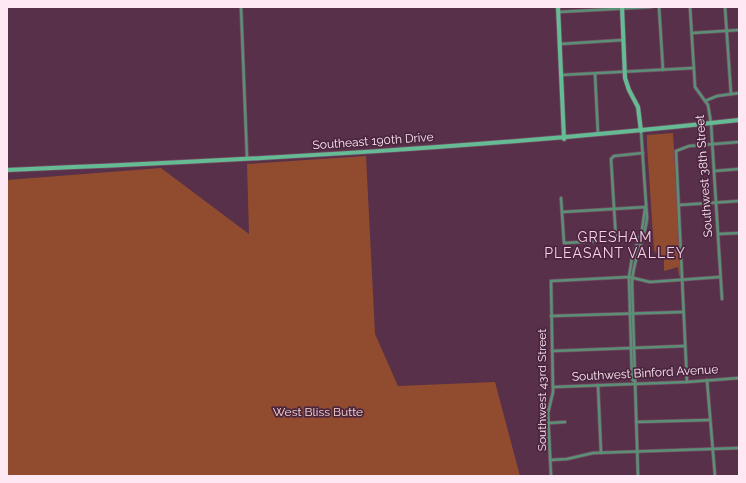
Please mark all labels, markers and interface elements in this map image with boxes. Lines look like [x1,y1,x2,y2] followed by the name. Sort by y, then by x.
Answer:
[693,114,715,238] street label: Southwest 38th Street
[312,130,434,152] street label: Southeast 190th Drive
[544,229,686,261] district label: GRESHAM PLEASANT VALLEY
[535,329,549,451] street label: Southwest 43rd Street
[571,362,719,384] street label: Southwest Binford Avenue
[273,405,363,419] park label: West Bliss Butte

